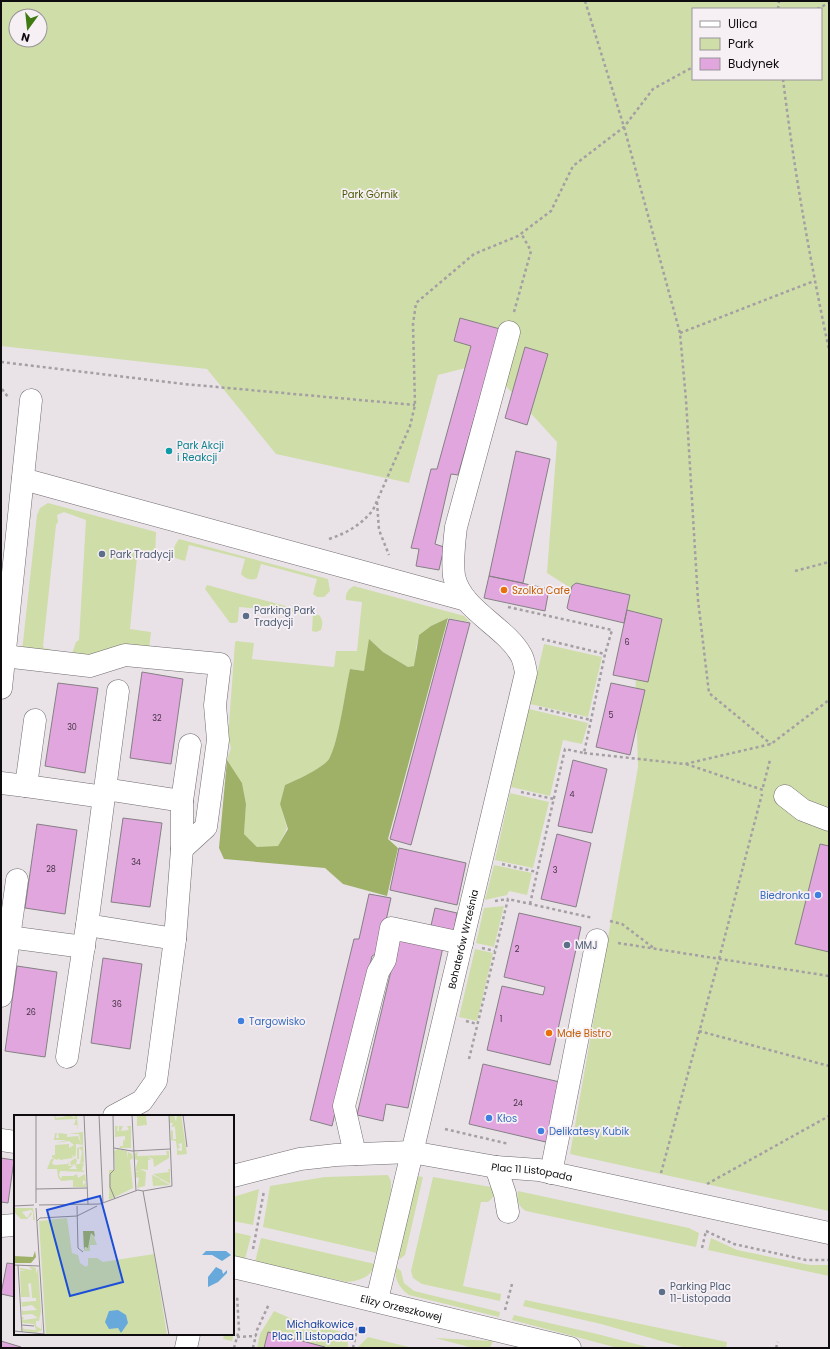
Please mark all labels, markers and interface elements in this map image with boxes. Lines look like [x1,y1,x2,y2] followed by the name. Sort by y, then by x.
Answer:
[8,8,48,48] north arrow
[692,8,822,80] legend
[728,15,757,32] text: Ulica
[19,29,31,46] text: N
[728,35,755,52] text: Park
[728,55,780,72] text: Budynek
[342,187,399,202] park label: Park Górnik
[177,438,224,465] place label: Park Akcji i Reakcji
[164,446,174,456] marker: Park Akcji i Reakcji
[110,547,173,562] place label: Park Tradycji
[97,549,107,559] marker: Park Tradycji
[512,583,570,598] place label: Szolka Cafe
[499,585,509,595] marker: Szolka Cafe
[254,603,316,630] place label: Parking Park Tradycji
[241,611,251,621] marker: Parking Park Tradycji
[624,637,630,648] house number: 6
[608,710,614,721] house number: 5
[152,713,162,724] house number: 32
[67,722,77,733] house number: 30
[569,789,575,800] house number: 4
[131,857,141,868] house number: 34
[46,864,56,875] house number: 28
[553,865,558,876] house number: 3
[444,888,482,990] street label: Bohaterów Września
[760,888,810,903] place label: Biedronka
[813,890,823,900] marker: Biedronka
[575,938,598,953] place label: MMJ
[562,940,572,950] marker: MMJ
[515,944,520,955] house number: 2
[112,999,122,1010] house number: 36
[26,1007,36,1018] house number: 26
[249,1014,306,1029] place label: Targowisko
[500,1014,502,1025] house number: 1
[236,1016,246,1026] marker: Targowisko
[557,1026,611,1041] place label: Małe Bistro
[544,1028,554,1038] marker: Małe Bistro
[513,1098,523,1109] house number: 24
[497,1111,517,1126] place label: Kłos
[484,1113,494,1123] marker: Kłos
[14,1115,234,1335] inset map
[549,1124,630,1139] place label: Delikatesy Kubik
[536,1126,546,1136] marker: Delikatesy Kubik
[490,1159,574,1185] street label: Plac 11 Listopada
[670,1279,731,1306] place label: Parking Plac 11-Listopada
[657,1287,667,1297] marker: Parking Plac 11-Listopada
[359,1291,443,1325] street label: Elizy Orzeszkowej
[272,1317,354,1344] place label: Michałkowice Plac 11 Listopada
[357,1325,367,1335] marker: Michałkowice Plac 11 Listopada

